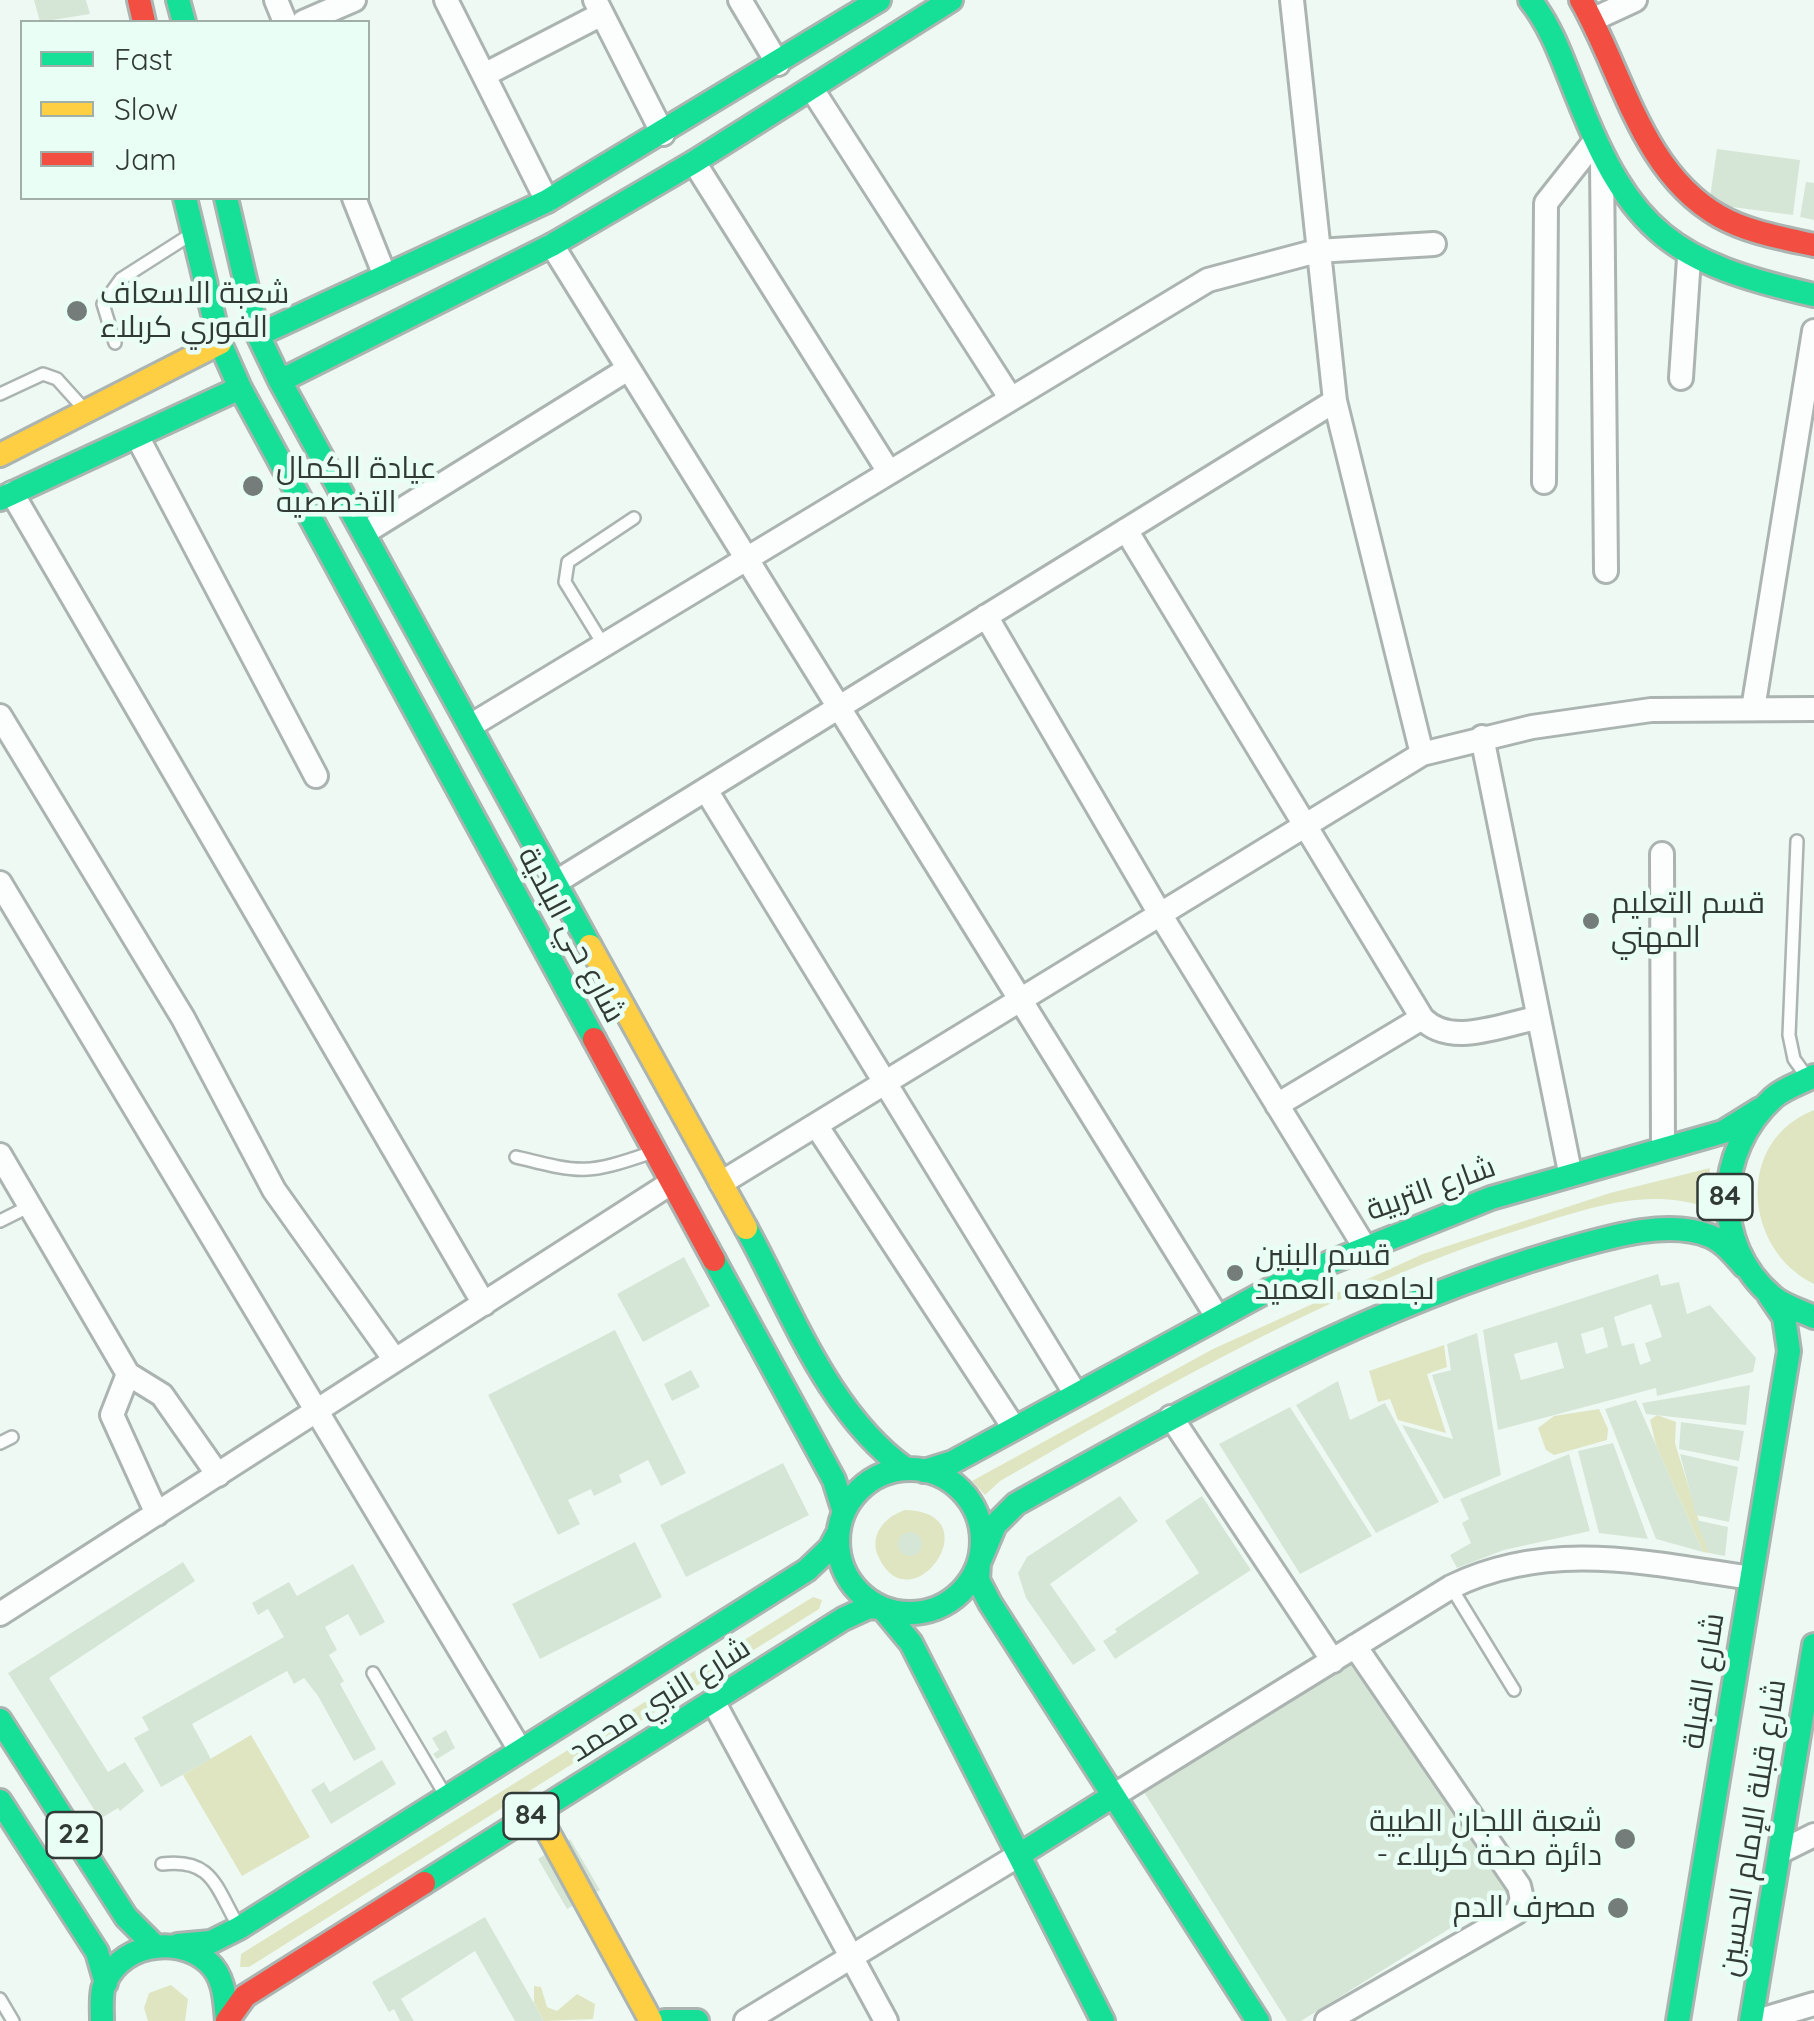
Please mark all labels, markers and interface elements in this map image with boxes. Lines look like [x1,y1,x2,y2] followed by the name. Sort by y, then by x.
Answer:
[20,20,370,200] legend
[114,40,173,78] text: Fast
[114,90,178,128] text: Slow
[114,140,177,178] text: Jam
[100,276,289,346] place label: شعبة الاسعاف الفوري كربلاء
[64,298,90,324] marker: شعبة الاسعاف الفوري كربلاء
[276,451,437,522] place label: عيادة الكمال التخصصيه
[240,473,266,499] marker: عيادة الكمال التخصصيه
[510,841,632,1029] street label: شارع حي البلدية
[1611,886,1765,956] place label: قسم التعليم المهني
[1580,910,1602,932] marker: قسم التعليم المهني
[1362,1149,1500,1229] street label: شارع التربية
[1698,1174,1752,1220] road number: 84
[1255,1238,1435,1308] place label: قسم البنين لجامعه العميد
[1224,1262,1246,1284] marker: قسم البنين لجامعه العميد
[1675,1610,1733,1752] street label: شارع القبلة
[563,1630,757,1770] street label: شارع النبي محمد
[1712,1677,1794,1979] street label: شارع قبلة الإمام الحسين
[504,1793,558,1839] road number: 84
[1369,1804,1602,1874] place label: شعبة اللجان الطبية - دائرة صحة كربلاء
[46,1812,102,1858] road number: 22
[1612,1826,1638,1852] marker: شعبة اللجان الطبية - دائرة صحة كربلاء
[1453,1890,1596,1926] place label: مصرف الدم
[1605,1895,1631,1921] marker: مصرف الدم

